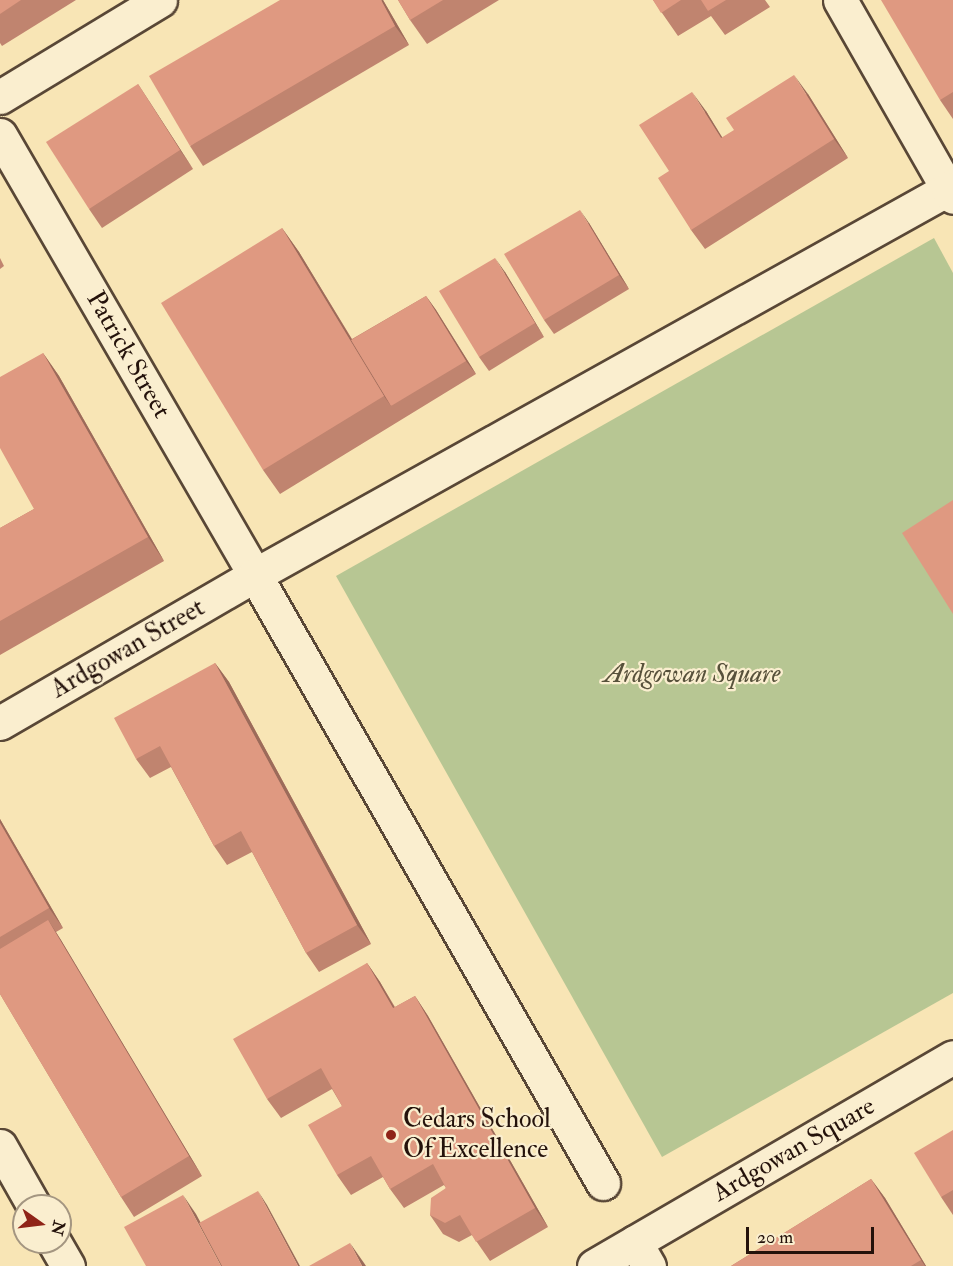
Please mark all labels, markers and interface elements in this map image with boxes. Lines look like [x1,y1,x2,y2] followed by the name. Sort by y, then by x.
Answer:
[79,286,177,424] street label: Patrick Street
[46,592,210,706] street label: Ardgowan Street
[604,659,780,691] park label: Ardgowan Square
[707,1091,881,1209] street label: Ardgowan Square
[403,1104,551,1166] place label: Cedars School Of Excellence
[384,1128,398,1142] marker: Cedars School Of Excellence
[12,1194,72,1254] north arrow
[749,1215,876,1253] scale bar
[46,1218,69,1237] text: N
[757,1226,793,1249] text: 20 m

